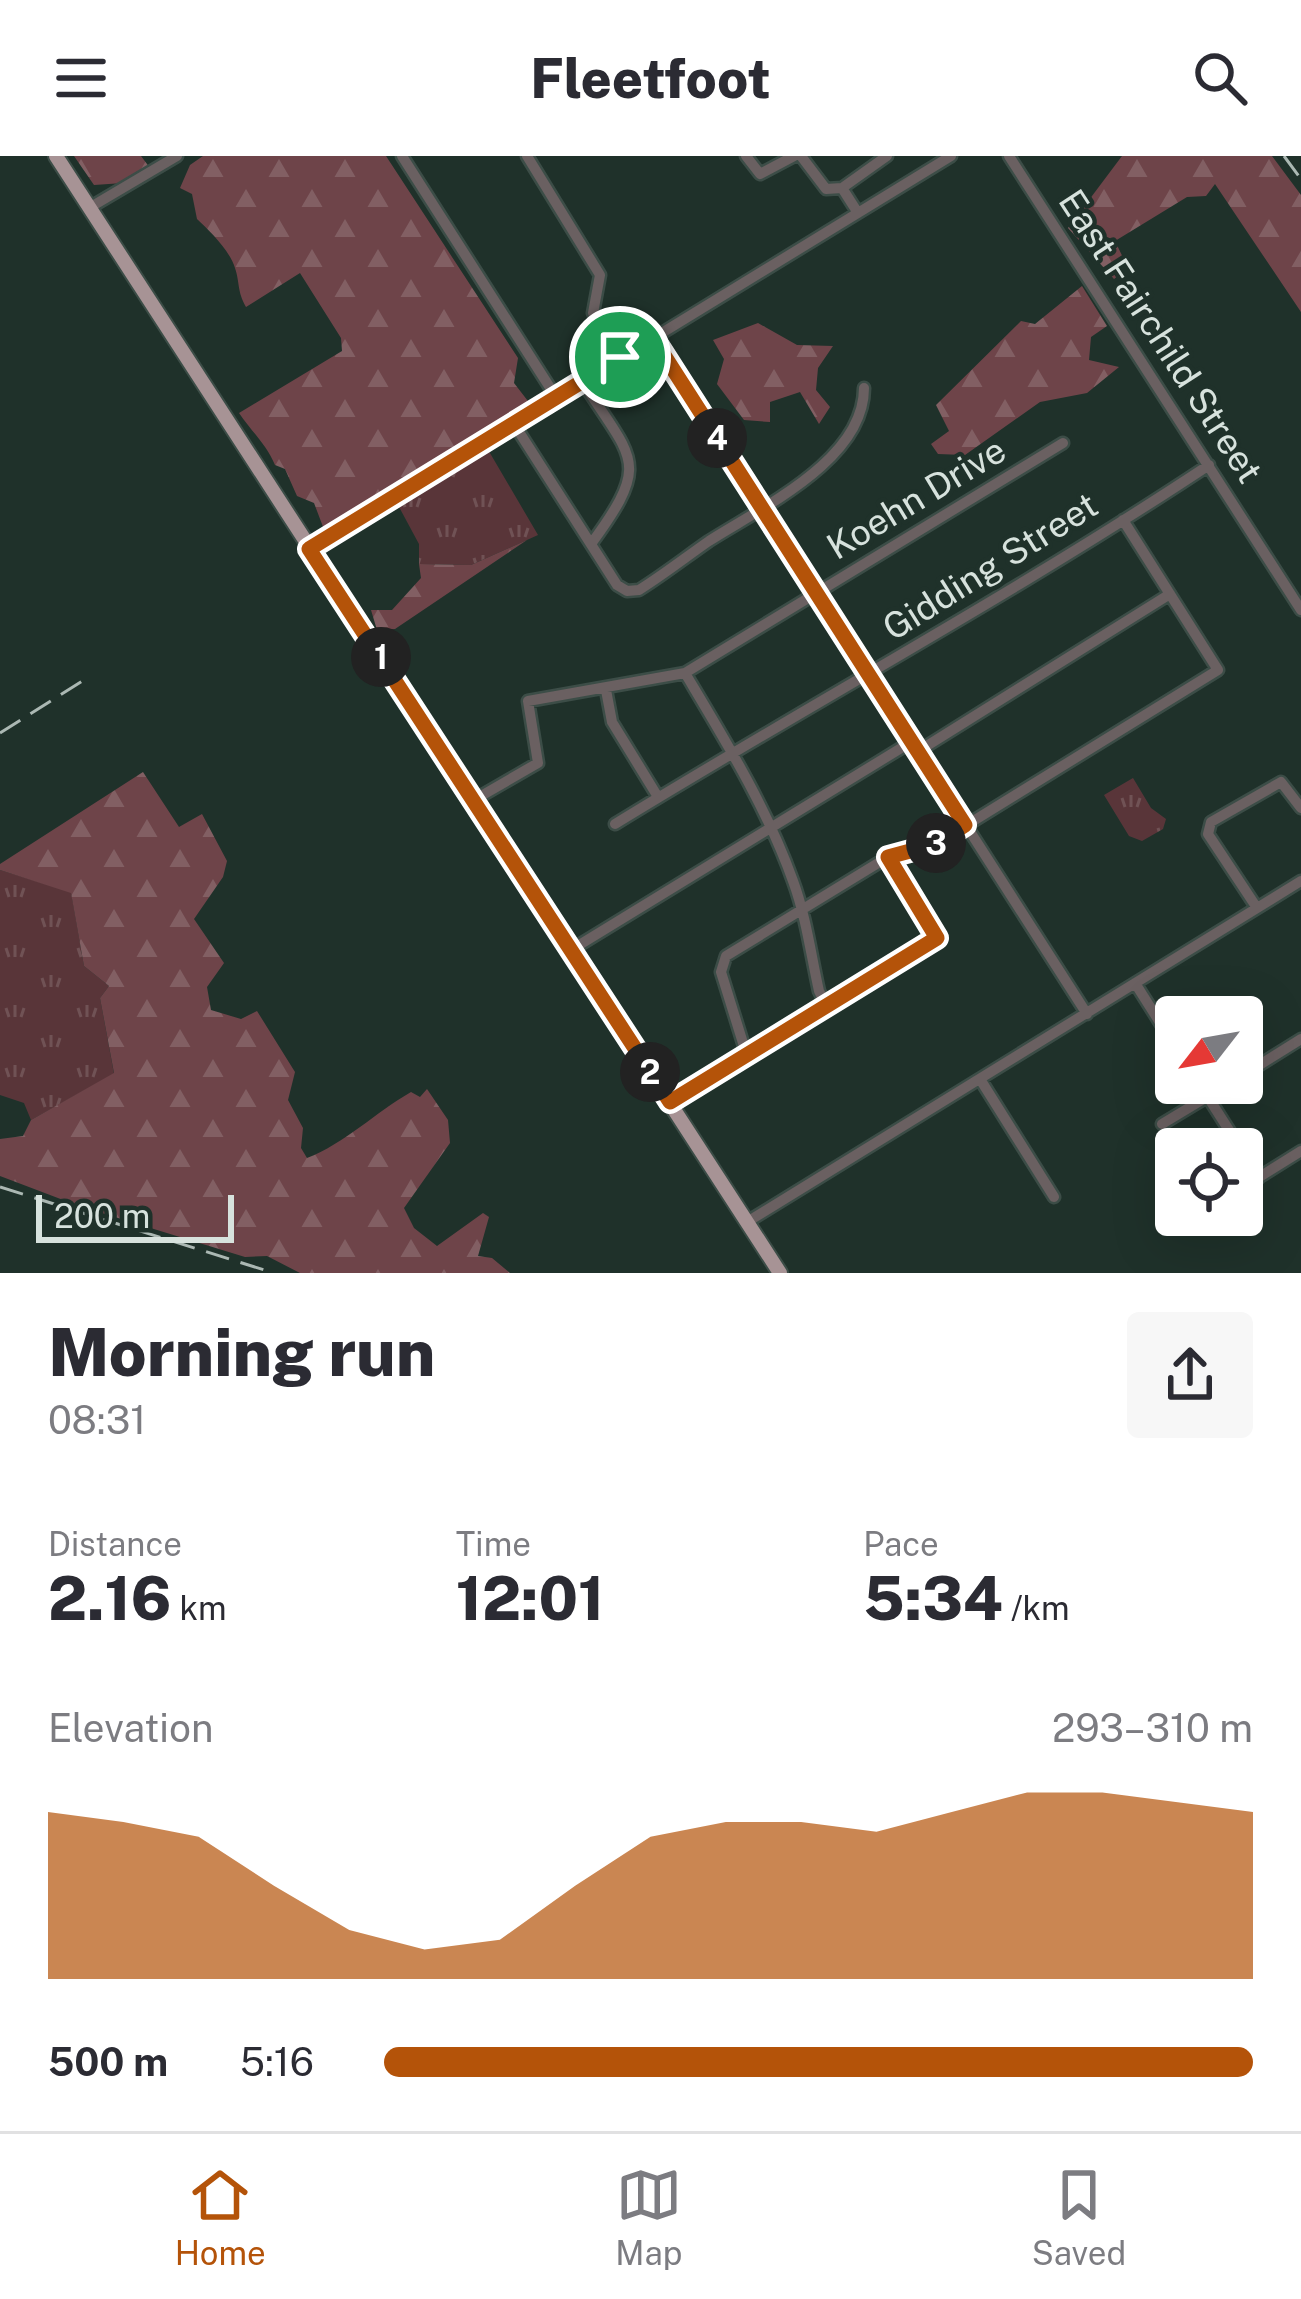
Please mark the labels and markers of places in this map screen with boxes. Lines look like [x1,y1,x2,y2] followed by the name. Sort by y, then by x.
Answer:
[569,306,671,408] pin
[687,408,747,468] pin: 4
[351,627,411,687] pin: 1
[906,813,966,873] pin: 3
[620,1042,680,1102] pin: 2

